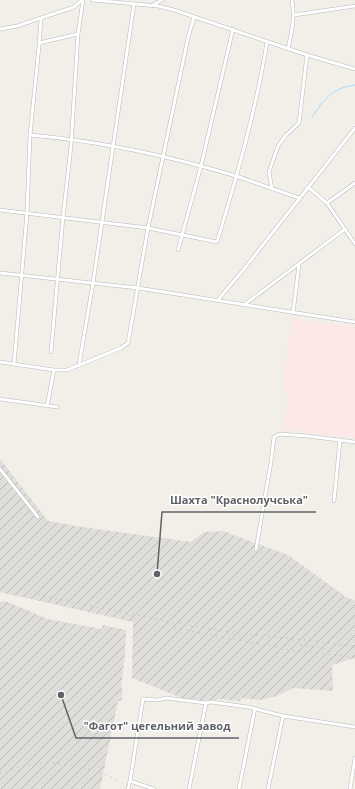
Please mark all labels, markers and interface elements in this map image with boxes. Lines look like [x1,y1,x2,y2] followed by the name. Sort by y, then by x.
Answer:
[162,489,316,512] callout: Шахта "Краснолучська"
[170,492,308,507] text: Шахта "Краснолучська"
[76,715,239,738] callout: "Фагот" цегельний завод
[84,718,231,733] text: "Фагот" цегельний завод

